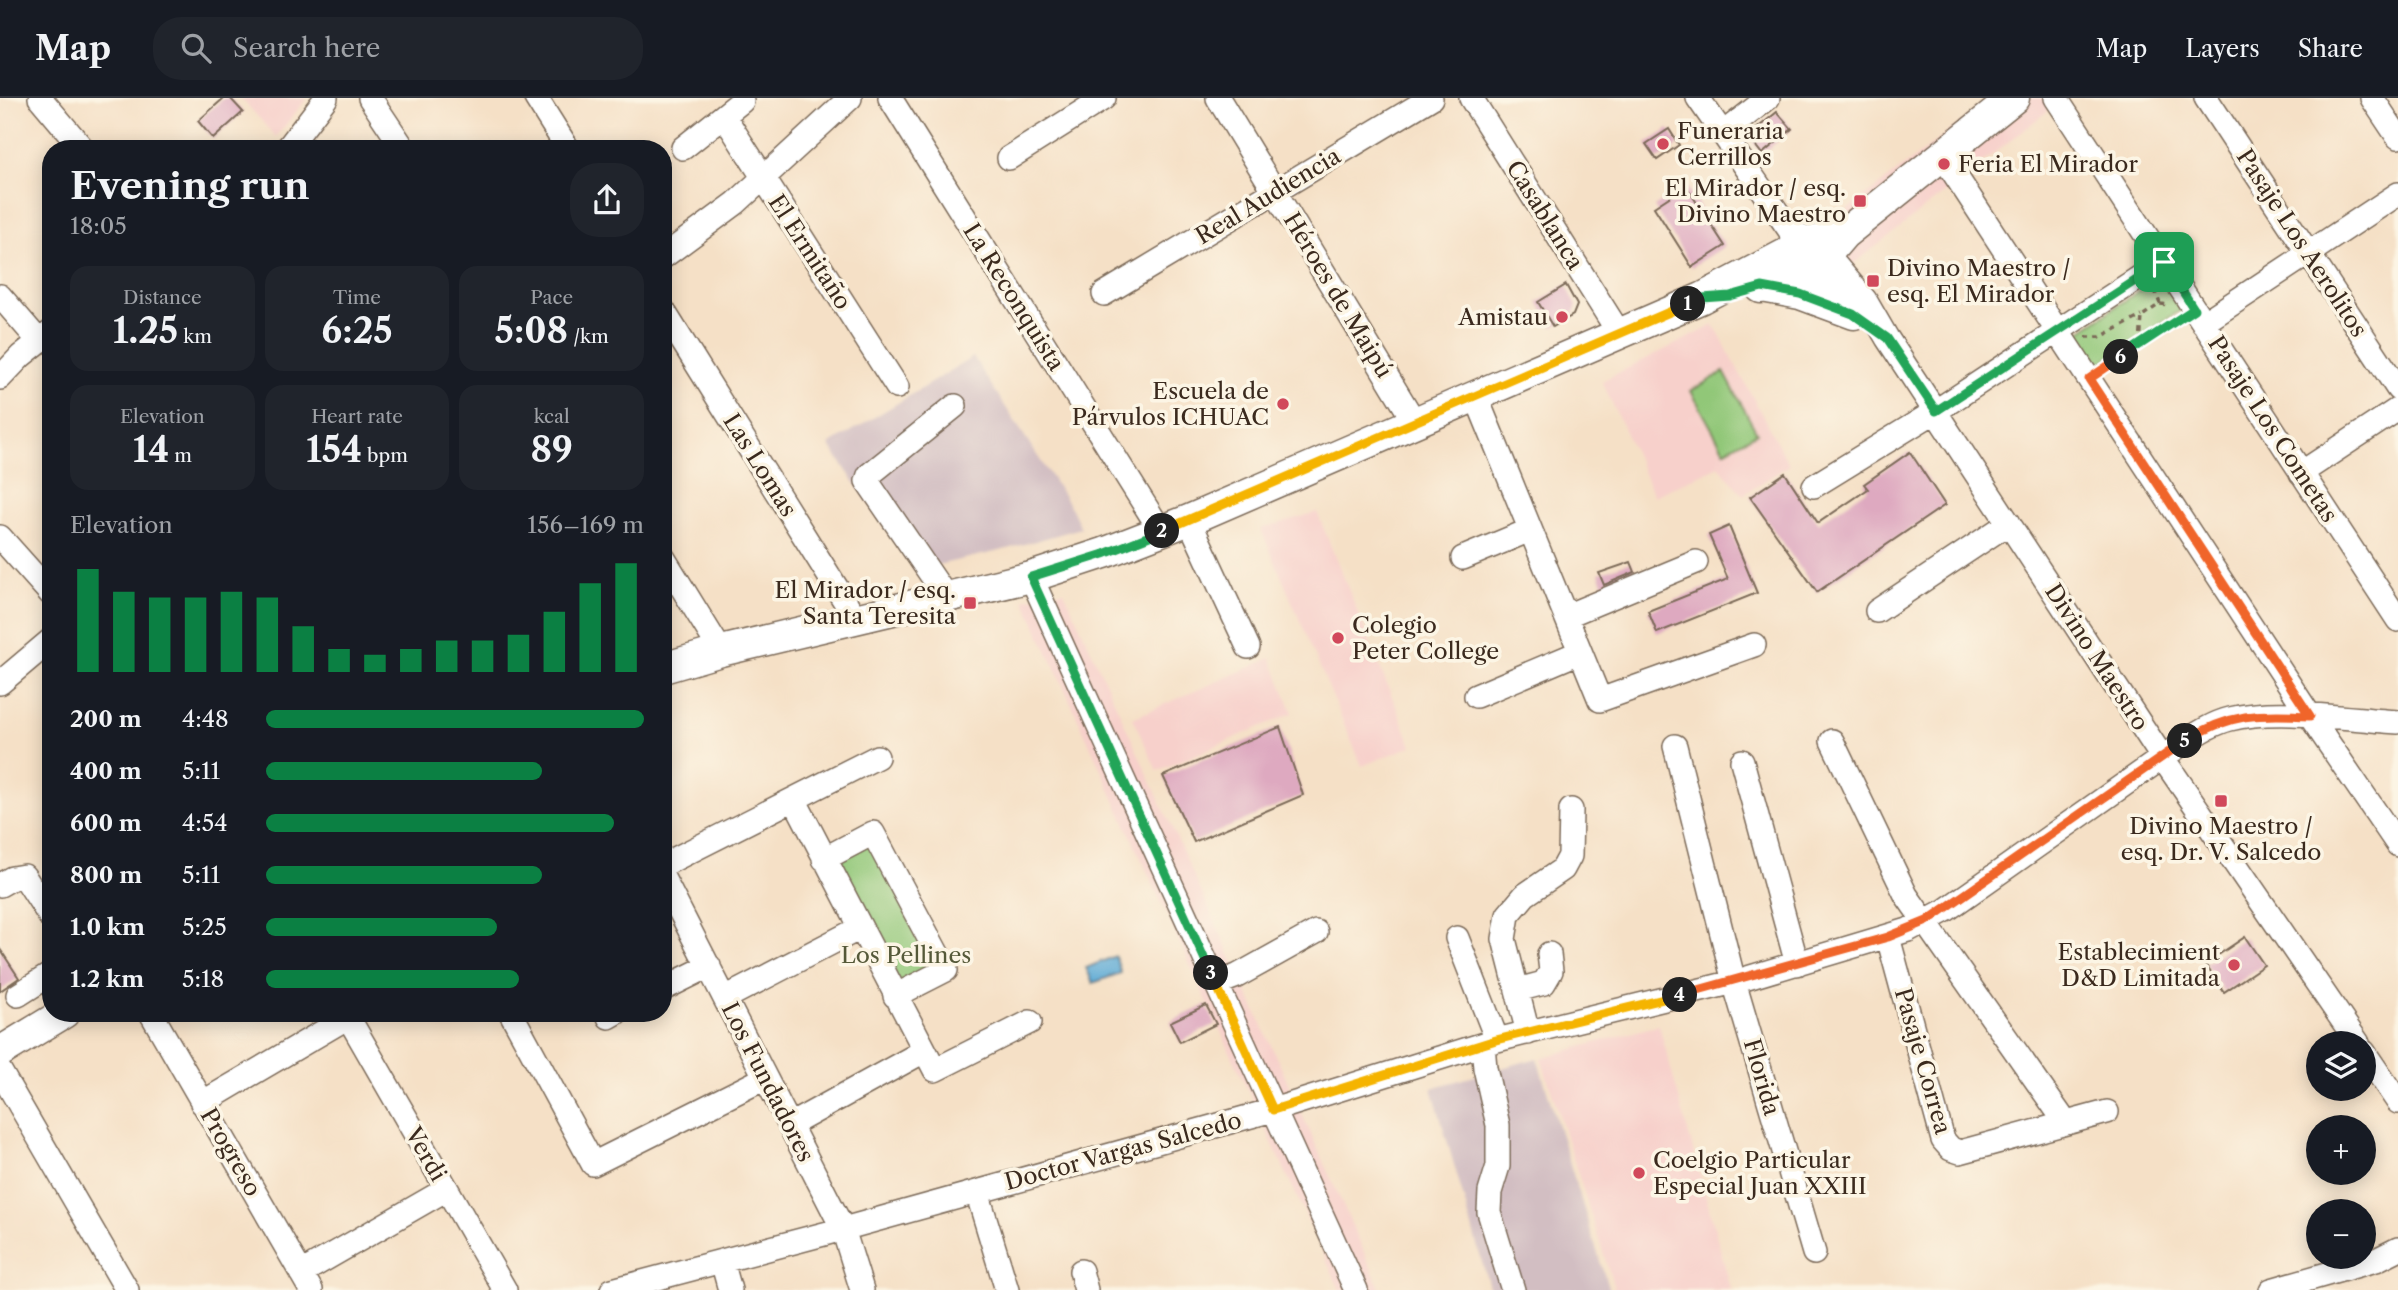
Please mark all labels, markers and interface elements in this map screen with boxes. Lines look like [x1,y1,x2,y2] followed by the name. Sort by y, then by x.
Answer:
[153,17,643,80] search box
[35,28,111,69] text: Map
[177,29,215,67] icon: search
[233,32,380,64] text: Search here
[2096,34,2147,63] text: Map
[2185,34,2260,63] text: Layers
[2298,34,2363,63] text: Share
[1677,117,1785,171] place label: Funeraria Cerrillos
[1655,136,1671,152] marker: Funeraria Cerrillos
[1190,141,1346,250] street label: Real Audiencia
[2231,144,2373,342] street label: Pasaje Los Aerolitos
[1958,150,2138,178] place label: Feria El Mirador
[1500,155,1590,276] street label: Casablanca
[1936,156,1952,172] marker: Feria El Mirador
[70,162,310,209] text: Evening run
[570,163,644,237] button: share
[1665,174,1846,228] place label: El Mirador / esq. Divino Maestro
[763,189,857,315] street label: El Ermitaño
[1852,193,1868,209] marker: El Mirador / esq. Divino Maestro
[1278,207,1398,383] street label: Héroes de Maipú
[70,212,127,240] text: 18:05
[958,218,1071,377] street label: La Reconquista
[2134,232,2194,292] pin
[2145,243,2183,281] icon: arrive
[1887,254,2070,308] place label: Divino Maestro / esq. El Mirador
[1865,273,1881,289] marker: Divino Maestro / esq. El Mirador
[123,286,202,309] text: Distance
[333,286,381,309] text: Time
[530,286,573,309] text: Pace
[1670,286,1706,322] pin: 1
[1683,292,1692,315] text: 1
[1457,303,1548,331] place label: Amistau
[113,309,178,352] text: 1.25
[321,309,393,352] text: 6:25
[495,309,568,352] text: 5:08
[1554,309,1570,325] marker: Amistau
[178,325,212,348] text: km
[568,325,609,348] text: /km
[2202,331,2344,527] street label: Pasaje Los Cometas
[2104,340,2138,374] pin: 6
[2115,345,2126,368] text: 6
[1072,377,1269,431] place label: Escuela de Párvulos ICHUAC
[1275,396,1291,412] marker: Escuela de Párvulos ICHUAC
[120,405,205,428] text: Elevation
[311,405,403,428] text: Heart rate
[534,405,570,428] text: kcal
[717,408,803,522] street label: Las Lomas
[133,428,169,471] text: 14
[306,428,362,471] text: 154
[530,428,573,471] text: 89
[169,444,192,467] text: m
[362,444,408,467] text: bpm
[70,511,173,539] text: Elevation
[527,511,644,539] text: 156–169 m
[1144,514,1180,548] pin: 2
[1156,519,1167,542] text: 2
[775,576,957,630] place label: El Mirador / esq. Santa Teresita
[2039,578,2155,736] street label: Divino Maestro
[962,595,978,611] marker: El Mirador / esq. Santa Teresita
[1352,611,1499,665] place label: Colegio Peter College
[1330,630,1346,646] marker: Colegio Peter College
[70,705,142,733] text: 200 m
[182,705,229,733] text: 4:48
[2168,724,2202,758] pin: 5
[2179,729,2190,752] text: 5
[70,757,142,785] text: 400 m
[182,757,220,785] text: 5:11
[2213,793,2229,809] marker: Divino Maestro / esq. Dr. V. Salcedo
[70,809,142,837] text: 600 m
[182,809,228,837] text: 4:54
[2121,812,2321,866] place label: Divino Maestro / esq. Dr. V. Salcedo
[70,861,142,889] text: 800 m
[182,861,220,889] text: 5:11
[70,913,145,941] text: 1.0 km
[182,913,227,941] text: 5:25
[2058,938,2221,992] place label: Establecimient D&D Limitada
[841,941,971,969] park label: Los Pellines
[1194,956,1228,990] pin: 3
[2226,957,2242,973] marker: Establecimient D&D Limitada
[1205,961,1216,984] text: 3
[70,965,144,993] text: 1.2 km
[182,965,224,993] text: 5:18
[1662,978,1698,1012] pin: 4
[1674,983,1685,1006] text: 4
[1889,985,1957,1138] street label: Pasaje Correa
[716,998,820,1166] street label: Los Fundadores
[2306,1031,2376,1269] map controls
[2306,1031,2376,1101] button: layers
[1738,1035,1787,1119] street label: Florida
[195,1103,267,1201] street label: Progreso
[1002,1106,1244,1196] street label: Doctor Vargas Salcedo
[2306,1115,2376,1185] button: +
[399,1121,453,1186] street label: Verdi
[1653,1146,1867,1200] place label: Coelgio Particular Especial Juan XXIII
[1631,1165,1647,1181] marker: Coelgio Particular Especial Juan XXIII
[2306,1199,2376,1269] button: −

